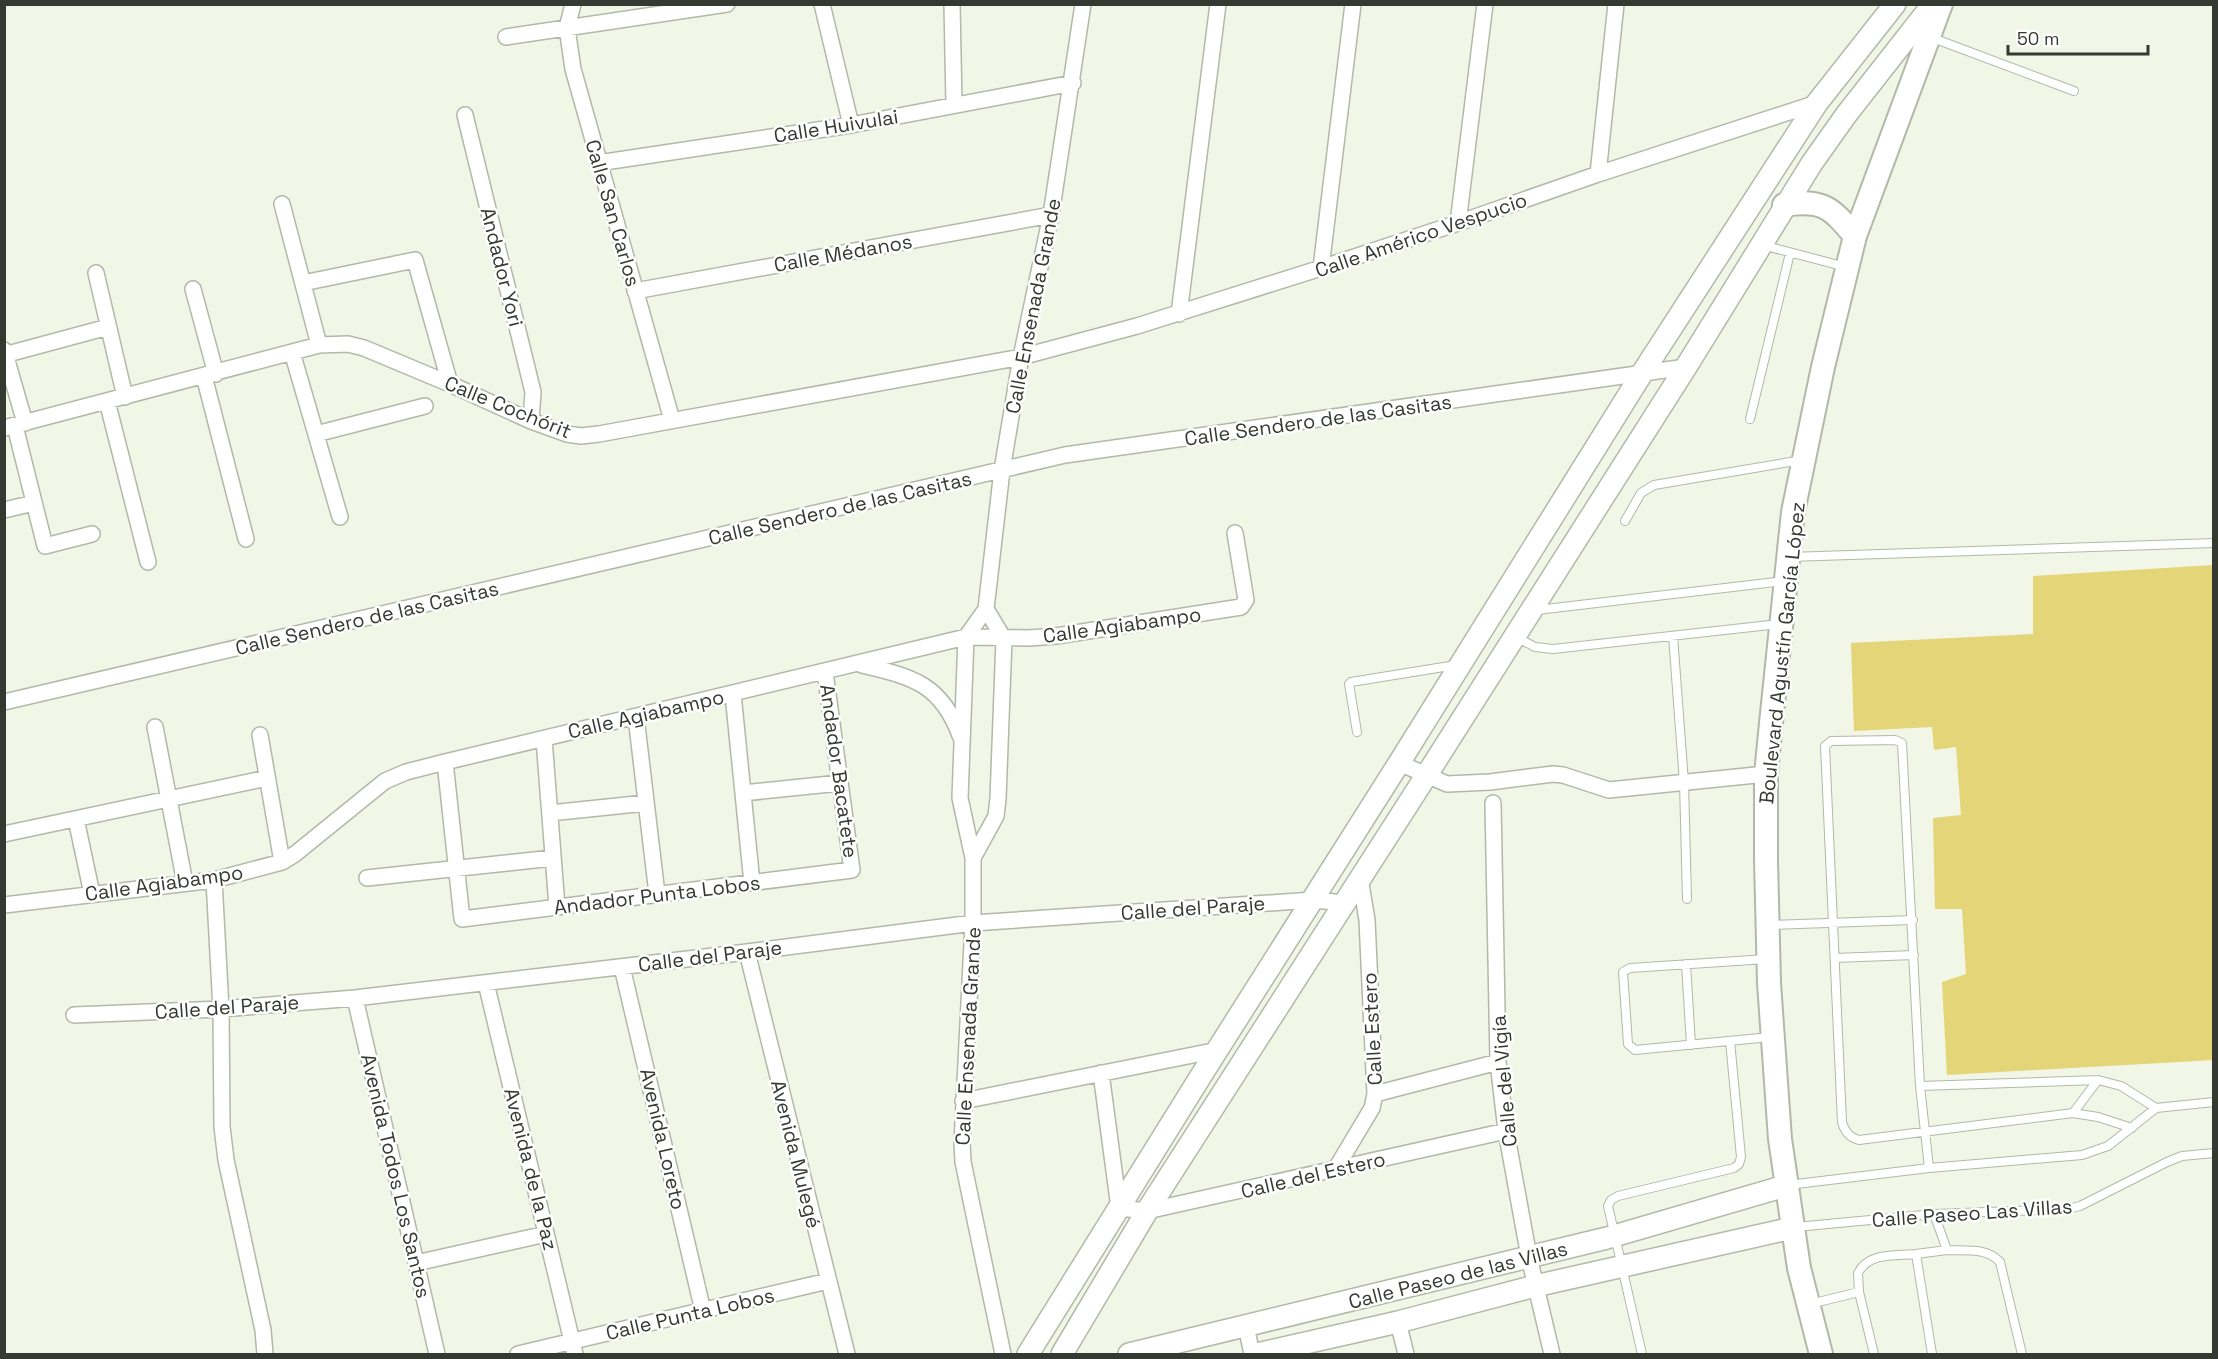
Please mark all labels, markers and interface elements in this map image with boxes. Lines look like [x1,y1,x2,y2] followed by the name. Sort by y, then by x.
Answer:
[2008,18,2148,56] scale bar
[2017,27,2059,50] text: 50 m
[772,103,900,149] street label: Calle Huivulai
[580,136,646,290] street label: Calle San Carlos
[1312,186,1530,284] street label: Calle Américo Vespucio
[999,196,1067,416] street label: Calle Ensenada Grande
[475,205,529,329] street label: Andador Yori
[772,228,914,278] street label: Calle Médanos
[441,370,575,444] street label: Calle Cochórit
[1183,388,1453,452] street label: Calle Sendero de las Casitas
[706,465,974,551] street label: Calle Sendero de las Casitas
[1753,501,1811,805] street label: Boulevard Agustín García López
[233,575,501,661] street label: Calle Sendero de las Casitas
[1041,601,1203,649] street label: Calle Agiabampo
[814,682,864,860] street label: Andador Bacatete
[565,683,727,745] street label: Calle Agiabampo
[83,859,245,907] street label: Calle Agiabampo
[552,869,762,921] street label: Andador Punta Lobos
[1120,890,1266,926] street label: Calle del Paraje
[949,926,987,1146] street label: Calle Ensenada Grande
[637,934,783,978] street label: Calle del Paraje
[1356,972,1388,1086] street label: Calle Estero
[154,989,300,1025] street label: Calle del Paraje
[1485,1014,1523,1148] street label: Calle del Vigía
[355,1051,437,1301] street label: Avenida Todos Los Santos
[634,1066,692,1212] street label: Avenida Loreto
[765,1077,827,1231] street label: Avenida Mulegé
[498,1085,564,1253] street label: Avenida de la Paz
[1238,1146,1388,1204] street label: Calle del Estero
[1871,1193,2073,1233] street label: Calle Paseo Las Villas
[1346,1235,1570,1315] street label: Calle Paseo de las Villas
[603,1282,777,1346] street label: Calle Punta Lobos

